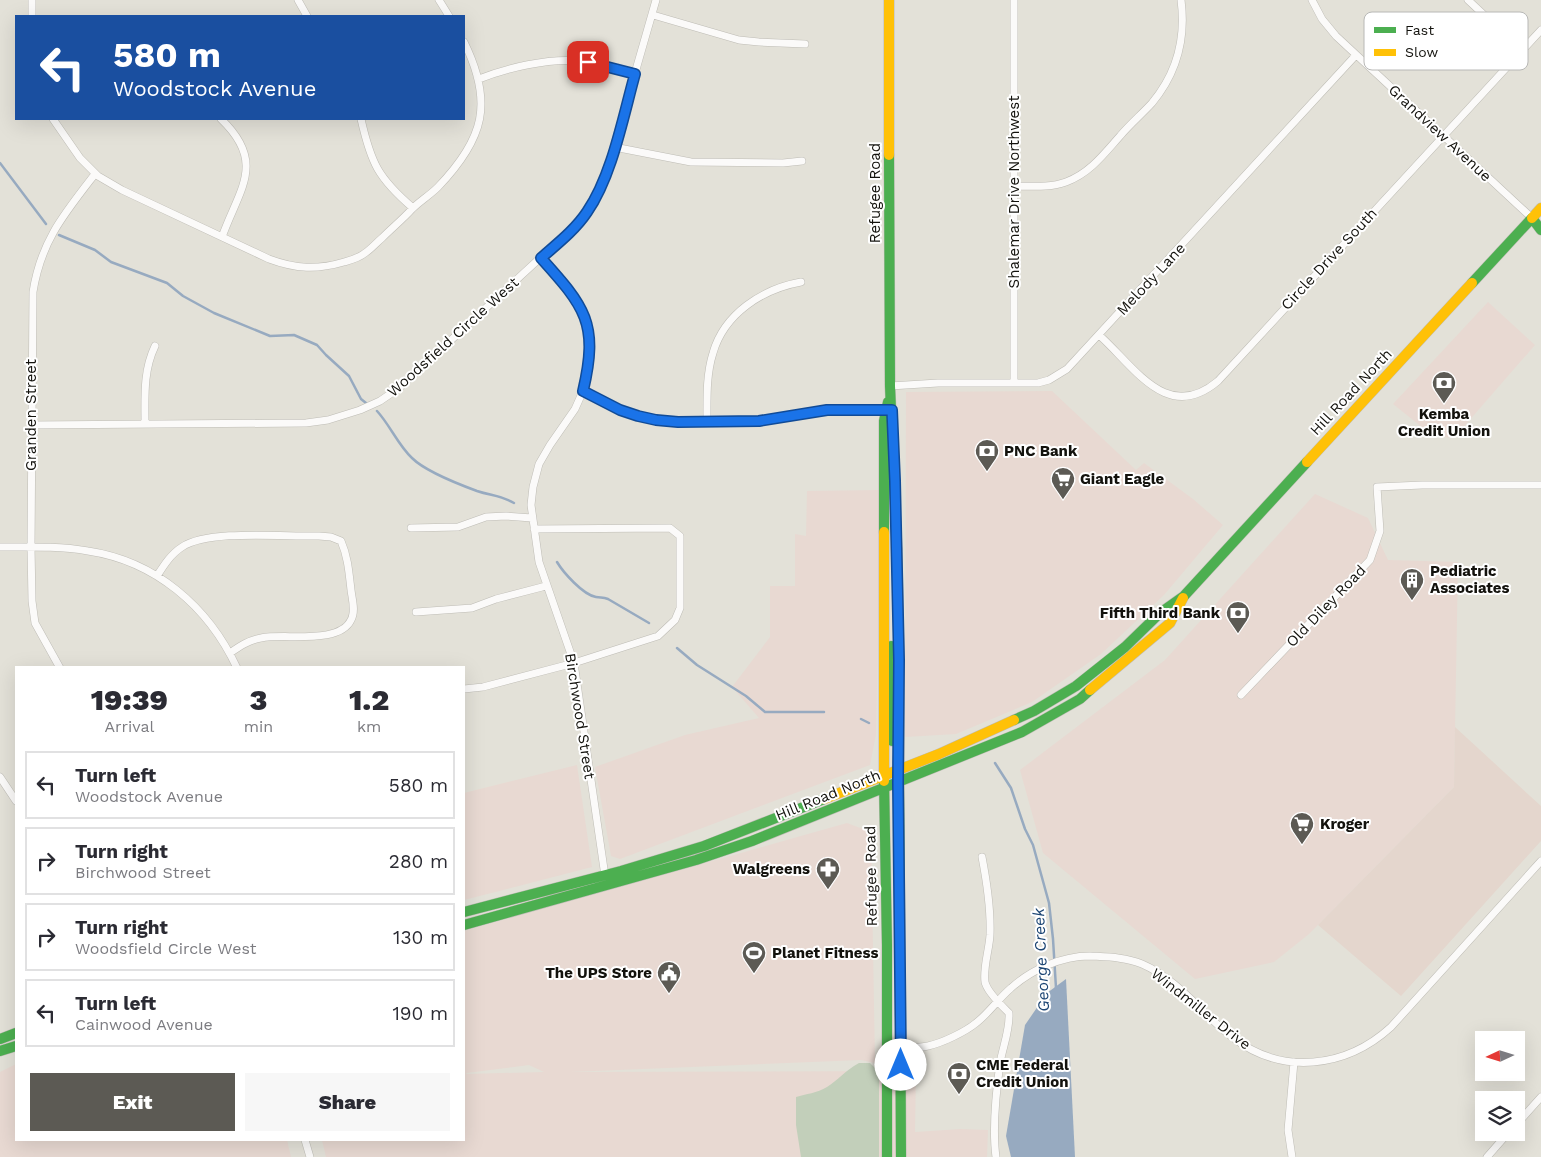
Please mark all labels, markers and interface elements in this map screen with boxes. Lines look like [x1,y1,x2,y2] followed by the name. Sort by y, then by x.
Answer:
[1364,12,1528,70] legend
[1405,22,1434,38] text: Fast
[113,34,221,76] text: 580 m
[30,35,95,100] icon: left
[567,41,609,83] pin
[1405,44,1438,60] text: Slow
[574,48,602,76] icon: arrive
[113,76,316,101] text: Woodstock Avenue
[1385,81,1495,185] street label: Grandview Avenue
[1005,95,1023,288] street label: Shalemar Drive Northwest
[866,143,884,243] street label: Refugee Road
[1277,204,1381,314] street label: Circle Drive South
[1113,239,1189,319] street label: Melody Lane
[384,273,523,401] street label: Woodsfield Circle West
[1306,345,1396,439] street label: Hill Road North
[22,358,40,471] street label: Granden Street
[1431,370,1457,404] bank icon: Kemba Credit Union
[1398,405,1490,440] place label: Kemba Credit Union
[974,438,1000,472] bank icon: PNC Bank
[1004,442,1078,460] place label: PNC Bank
[1050,466,1076,500] supermarket icon: Giant Eagle
[1080,470,1165,488] place label: Giant Eagle
[1282,561,1370,651] street label: Old Diley Road
[1430,562,1510,597] place label: Pediatric Associates
[1399,567,1425,601] building icon: Pediatric Associates
[1225,600,1251,634] bank icon: Fifth Third Bank
[1100,604,1221,622] place label: Fifth Third Bank
[561,652,599,781] street label: Birchwood Street
[91,682,168,717] text: 19:39
[250,682,267,717] text: 3
[349,682,389,717] text: 1.2
[104,717,154,736] text: Arrival
[244,717,273,736] text: min
[357,717,381,736] text: km
[75,764,156,787] text: Turn left
[773,766,883,824] street label: Hill Road North
[32,771,60,799] icon: left
[389,774,448,797] text: 580 m
[75,787,223,806] text: Woodstock Avenue
[1289,811,1315,845] supermarket icon: Kroger
[1320,815,1370,833] place label: Kroger
[861,826,881,926] street label: Refugee Road
[75,840,168,863] text: Turn right
[32,847,60,875] icon: right
[389,850,448,873] text: 280 m
[815,856,841,890] pharmacy icon: Walgreens
[733,860,810,878] place label: Walgreens
[75,863,211,882] text: Birchwood Street
[1029,906,1053,1012] water label: George Creek
[75,916,168,939] text: Turn right
[32,923,60,951] icon: right
[393,926,448,949] text: 130 m
[75,939,257,958] text: Woodsfield Circle West
[741,940,767,974] sports icon: Planet Fitness
[772,944,879,962] place label: Planet Fitness
[656,960,682,994] public building icon: The UPS Store
[545,964,652,982] place label: The UPS Store
[1148,965,1254,1053] street label: Windmiller Drive
[75,992,156,1015] text: Turn left
[32,999,60,1027] icon: left
[392,1002,448,1025] text: 190 m
[75,1015,213,1034] text: Cainwood Avenue
[1475,1031,1525,1081] north arrow
[1475,1031,1525,1141] map controls
[874,1038,926,1090] position arrow
[976,1056,1069,1091] place label: CME Federal Credit Union
[946,1061,972,1095] bank icon: CME Federal Credit Union
[30,1073,235,1131] button: Exit
[245,1073,450,1131] button: Share
[1475,1091,1525,1141] button: layers

